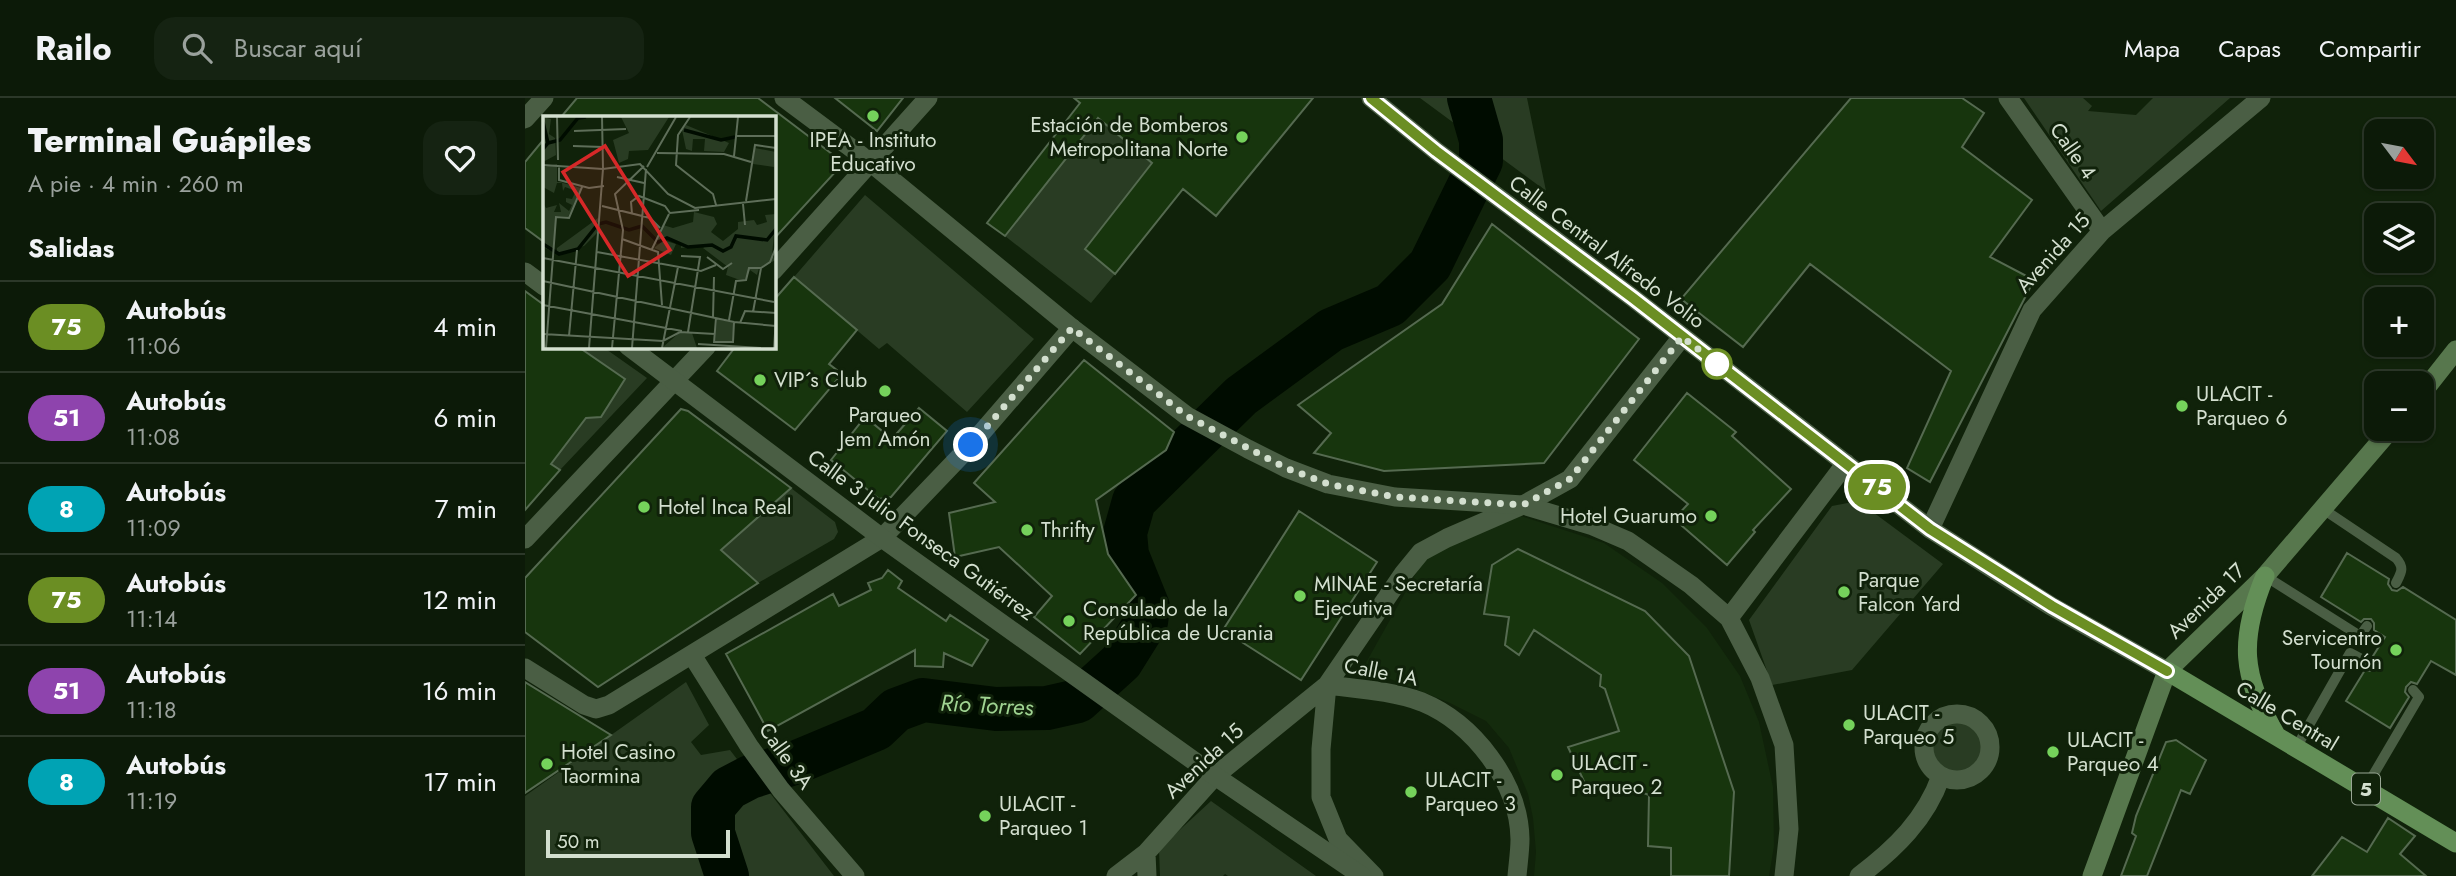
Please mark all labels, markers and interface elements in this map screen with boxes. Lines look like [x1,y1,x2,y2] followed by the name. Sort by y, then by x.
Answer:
[154,17,644,80] search box
[35,25,112,72] text: Railo
[178,29,216,67] icon: search
[234,29,362,67] text: Buscar aquí
[2124,31,2180,66] text: Mapa
[2218,31,2281,66] text: Capas
[2319,31,2421,66] text: Compartir
[865,108,881,124] marker: IPEA - Instituto Educativo
[1030,110,1228,164] place label: Estación de Bomberos Metropolitana Norte
[543,116,775,348] inset map
[2042,116,2104,186] street label: Calle 4
[28,117,311,164] text: Terminal Guápiles
[2364,119,2434,189] north arrow
[2364,119,2434,441] map controls
[423,121,497,195] button: heart
[810,125,936,179] place label: IPEA - Instituto Educativo
[1234,129,1250,145] marker: Estación de Bomberos Metropolitana Norte
[28,167,244,201] text: A pie · 4 min · 260 m
[1503,168,1711,336] street label: Calle Central Alfredo Volio
[2364,203,2434,273] button: layers
[2009,206,2097,300] street label: Avenida 15
[28,229,114,267] text: Salidas
[2364,287,2434,357] button: +
[126,291,226,329] text: Autobús
[433,308,497,346] text: 4 min
[52,309,81,344] text: 75
[126,329,181,363] text: 11:06
[1702,349,1732,379] unlabelled marker
[774,365,867,395] place label: VIP´s Club
[2364,371,2434,441] button: −
[752,372,768,388] marker: VIP´s Club
[2196,379,2288,433] place label: ULACIT - Parqueo 6
[126,382,226,420] text: Autobús
[877,383,893,399] marker: Parqueo Jem Amón
[2174,398,2190,414] marker: ULACIT - Parqueo 6
[434,399,497,437] text: 6 min
[53,400,80,435] text: 51
[836,400,931,454] place label: Parqueo Jem Amón
[126,420,180,454] text: 11:08
[953,427,988,462] your location
[801,442,1041,628] street label: Calle 3 Julio Fonseca Gutiérrez
[1845,464,1909,510] line badge: 75
[1862,469,1892,504] text: 75
[126,473,226,511] text: Autobús
[435,490,497,528] text: 7 min
[59,491,74,526] text: 8
[658,492,792,522] place label: Hotel Inca Real
[636,499,652,515] marker: Hotel Inca Real
[1560,501,1697,531] place label: Hotel Guarumo
[1703,508,1719,524] marker: Hotel Guarumo
[126,511,181,545] text: 11:09
[1041,515,1095,545] place label: Thrifty
[1019,522,1035,538] marker: Thrifty
[2160,556,2252,646] street label: Avenida 17
[126,564,226,602] text: Autobús
[1858,565,1961,619] place label: Parque Falcon Yard
[1314,569,1483,623] place label: MINAE - Secretaría Ejecutiva
[422,581,497,619] text: 12 min
[52,582,81,617] text: 75
[1836,584,1852,600] marker: Parque Falcon Yard
[1292,588,1308,604] marker: MINAE - Secretaría Ejecutiva
[1083,594,1273,648] place label: Consulado de la República de Ucrania
[126,602,177,636] text: 11:14
[1061,613,1077,629] marker: Consulado de la República de Ucrania
[2282,623,2382,677] place label: Servicentro Tournón
[2388,642,2404,658] marker: Servicentro Tournón
[1342,650,1421,694] street label: Calle 1A
[126,655,226,693] text: Autobús
[422,672,497,710] text: 16 min
[53,673,80,708] text: 51
[2230,674,2344,758] street label: Calle Central
[940,686,1035,724] water label: Río Torres
[126,693,177,727] text: 11:18
[1863,698,1954,752] place label: ULACIT - Parqueo 5
[751,716,821,796] street label: Calle 3A
[1158,716,1250,806] street label: Avenida 15
[1841,717,1857,733] marker: ULACIT - Parqueo 5
[2067,725,2159,779] place label: ULACIT - Parqueo 4
[561,737,675,791] place label: Hotel Casino Taormina
[2045,744,2061,760] marker: ULACIT - Parqueo 4
[126,746,226,784] text: Autobús
[1571,748,1662,802] place label: ULACIT - Parqueo 2
[539,756,555,772] marker: Hotel Casino Taormina
[423,763,497,801] text: 17 min
[59,764,74,799] text: 8
[1425,765,1516,819] place label: ULACIT - Parqueo 3
[1549,767,1565,783] marker: ULACIT - Parqueo 2
[2352,774,2380,804] road number: 5
[126,784,177,818] text: 11:19
[1403,784,1419,800] marker: ULACIT - Parqueo 3
[999,789,1088,843] place label: ULACIT - Parqueo 1
[977,808,993,824] marker: ULACIT - Parqueo 1
[546,827,730,859] scale bar
[557,828,600,855] text: 50 m

